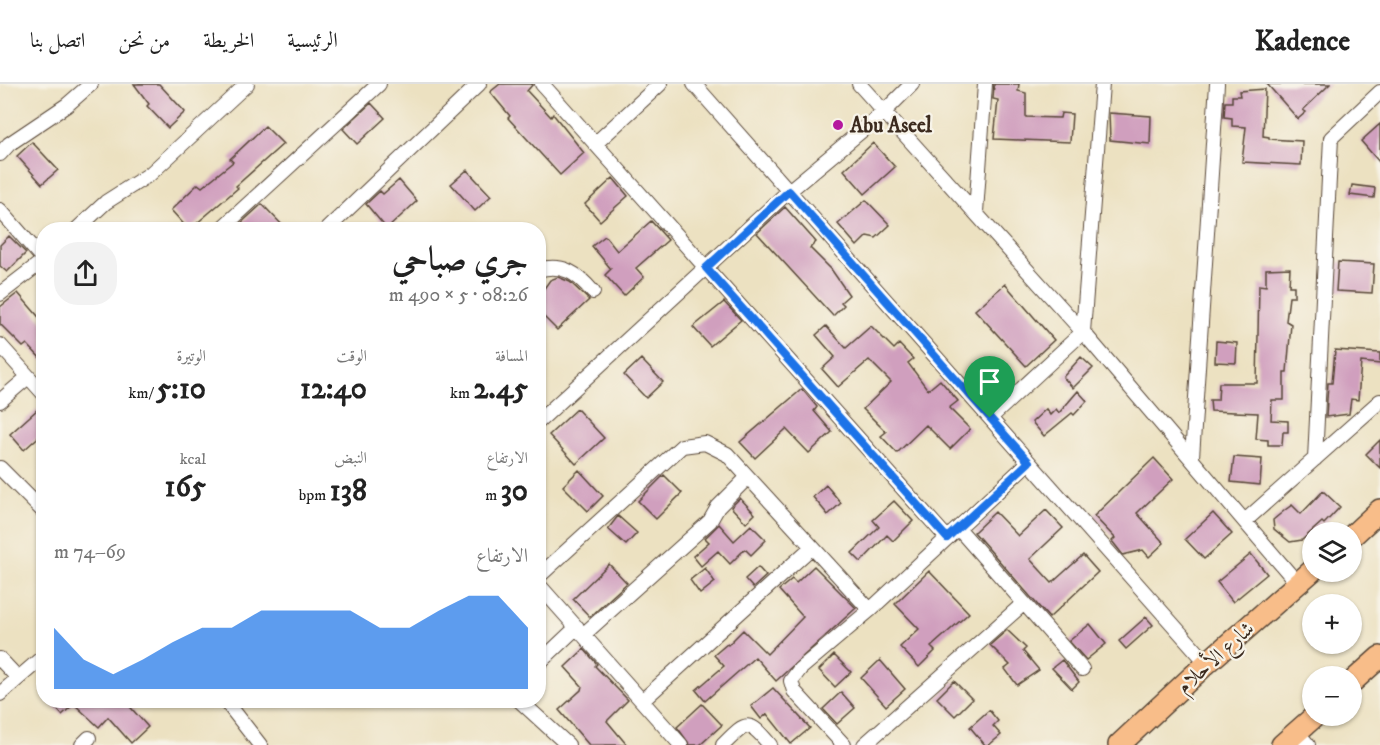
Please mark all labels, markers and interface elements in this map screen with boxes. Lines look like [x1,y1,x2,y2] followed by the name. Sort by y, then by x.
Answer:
[1255,24,1350,59] text: Kadence
[30,28,85,54] text: اتصل بنا
[118,28,170,54] text: من نحن
[203,28,254,54] text: الخريطة
[287,28,338,54] text: الرئيسية
[849,113,933,139] place label: Abu Aseel
[831,118,845,132] marker: Abu Aseel
[392,240,528,281] text: جري صباحي
[54,242,117,305] button: share
[389,283,528,308] text: 08:26 · 5 × 490 m
[176,346,206,366] text: الوتيرة
[336,346,367,366] text: الوقت
[495,346,528,366] text: المسافة
[964,356,1015,418] pin
[973,365,1006,398] icon: arrive
[156,371,206,408] text: 5:10
[300,371,367,408] text: 12:40
[473,371,528,408] text: 2.45
[128,383,156,403] text: /km
[450,383,473,403] text: km
[334,448,367,468] text: النبض
[486,448,528,468] text: الارتفاع
[180,449,206,469] text: kcal
[165,469,206,506] text: 165
[330,473,367,510] text: 138
[501,473,528,510] text: 30
[299,485,330,505] text: bpm
[485,485,501,505] text: m
[1302,522,1362,726] map controls
[1302,522,1362,582] button: layers
[54,540,126,565] text: 69–74 m
[476,544,528,569] text: الارتفاع
[1302,594,1362,654] button: +
[1169,614,1263,702] street label: شارع الأحلام
[1302,666,1362,726] button: −

